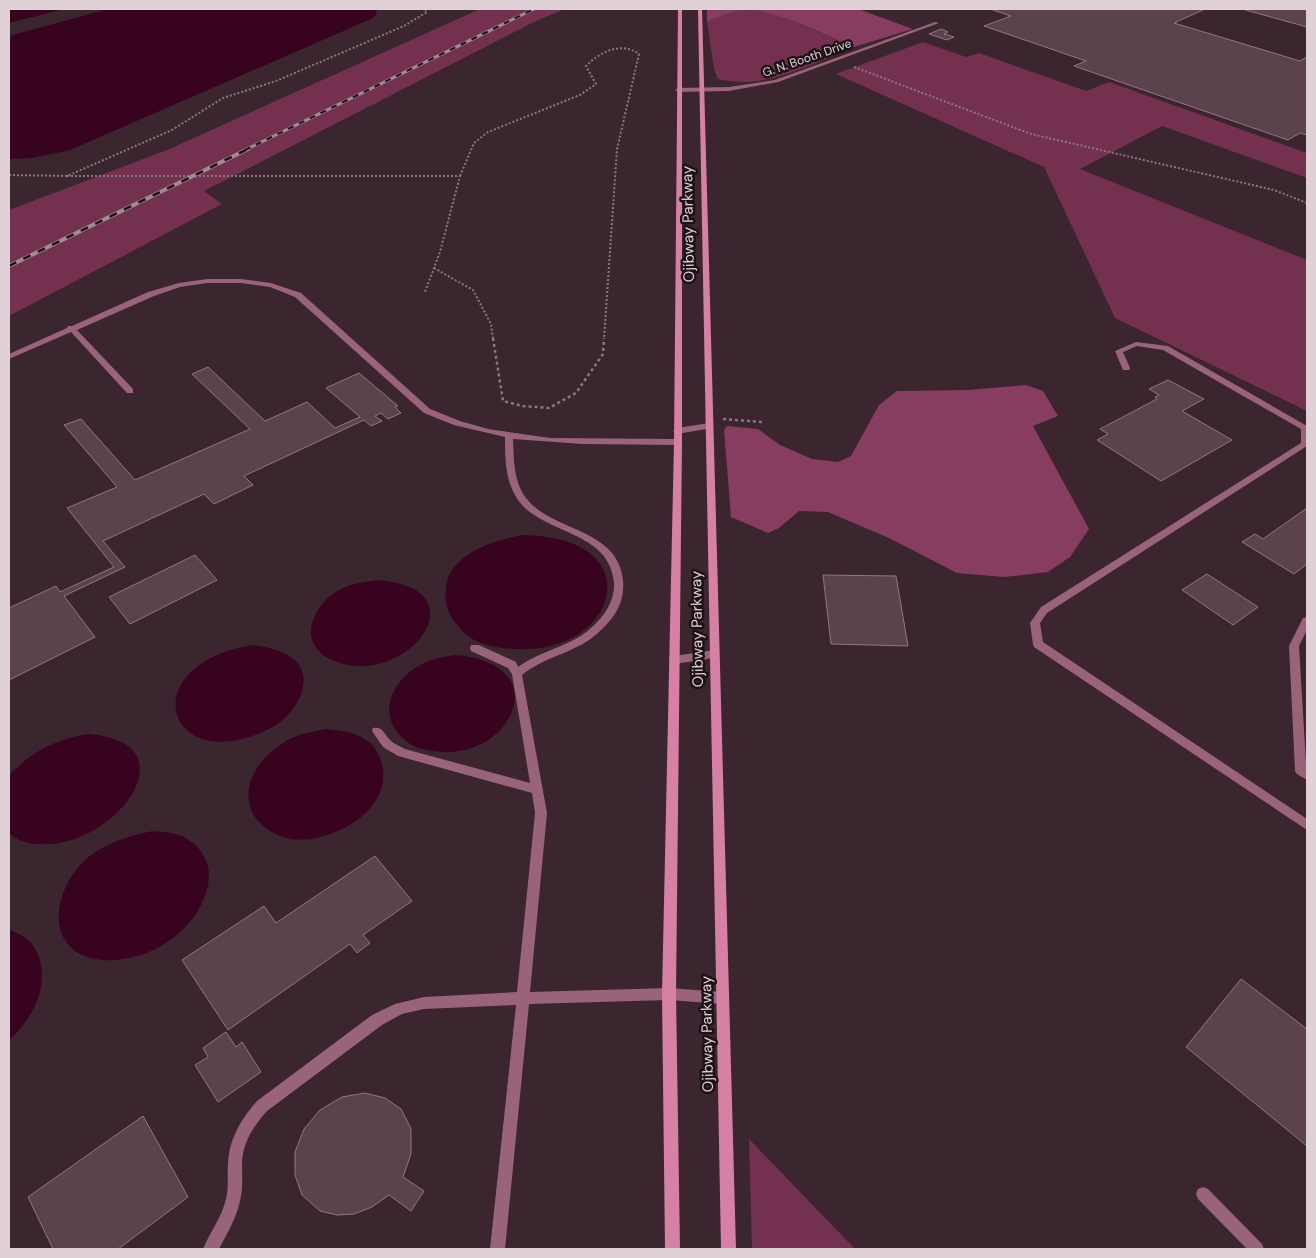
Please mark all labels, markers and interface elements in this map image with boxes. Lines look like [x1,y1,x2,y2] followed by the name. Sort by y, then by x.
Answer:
[760,35,854,81] street label: G. N. Booth Drive
[677,165,699,282] street label: Ojibway Parkway
[686,570,708,687] street label: Ojibway Parkway
[696,975,718,1092] street label: Ojibway Parkway

